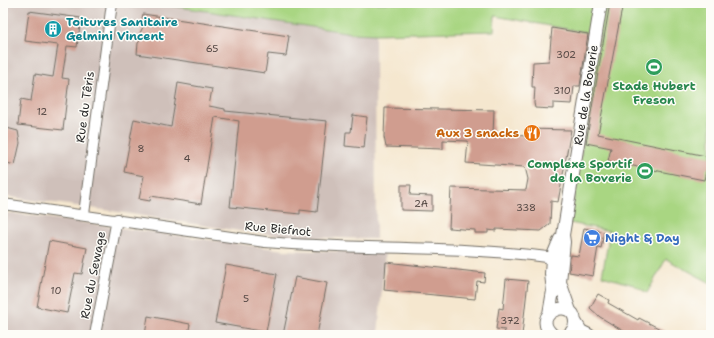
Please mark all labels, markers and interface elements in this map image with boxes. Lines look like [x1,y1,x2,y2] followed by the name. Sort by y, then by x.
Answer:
[66,14,178,44] place label: Toitures Sanitaire Gelmini Vincent
[43,19,63,39] building icon: Toitures Sanitaire Gelmini Vincent
[206,42,218,55] house number: 65
[570,43,602,146] street label: Rue de la Boverie
[556,48,576,61] house number: 302
[644,57,664,77] sports icon: Stade Hubert Freson
[72,70,98,144] street label: Rue du Têris
[612,78,696,108] place label: Stade Hubert Freson
[553,84,571,97] house number: 310
[37,105,47,118] house number: 12
[522,123,542,143] restaurant icon: Aux 3 snacks
[436,125,519,141] place label: Aux 3 snacks
[138,142,145,155] house number: 8
[184,152,191,165] house number: 4
[527,156,632,186] place label: Complexe Sportif de la Boverie
[635,161,655,181] sports icon: Complexe Sportif de la Boverie
[414,197,428,210] house number: 2A
[516,201,536,214] house number: 338
[244,218,312,240] street label: Rue Biefnot
[582,228,602,248] supermarket icon: Night & Day
[77,230,109,320] street label: Rue du Sewage
[605,230,680,246] place label: Night & Day
[51,284,61,297] house number: 10
[243,292,249,305] house number: 5
[500,314,520,327] house number: 372

